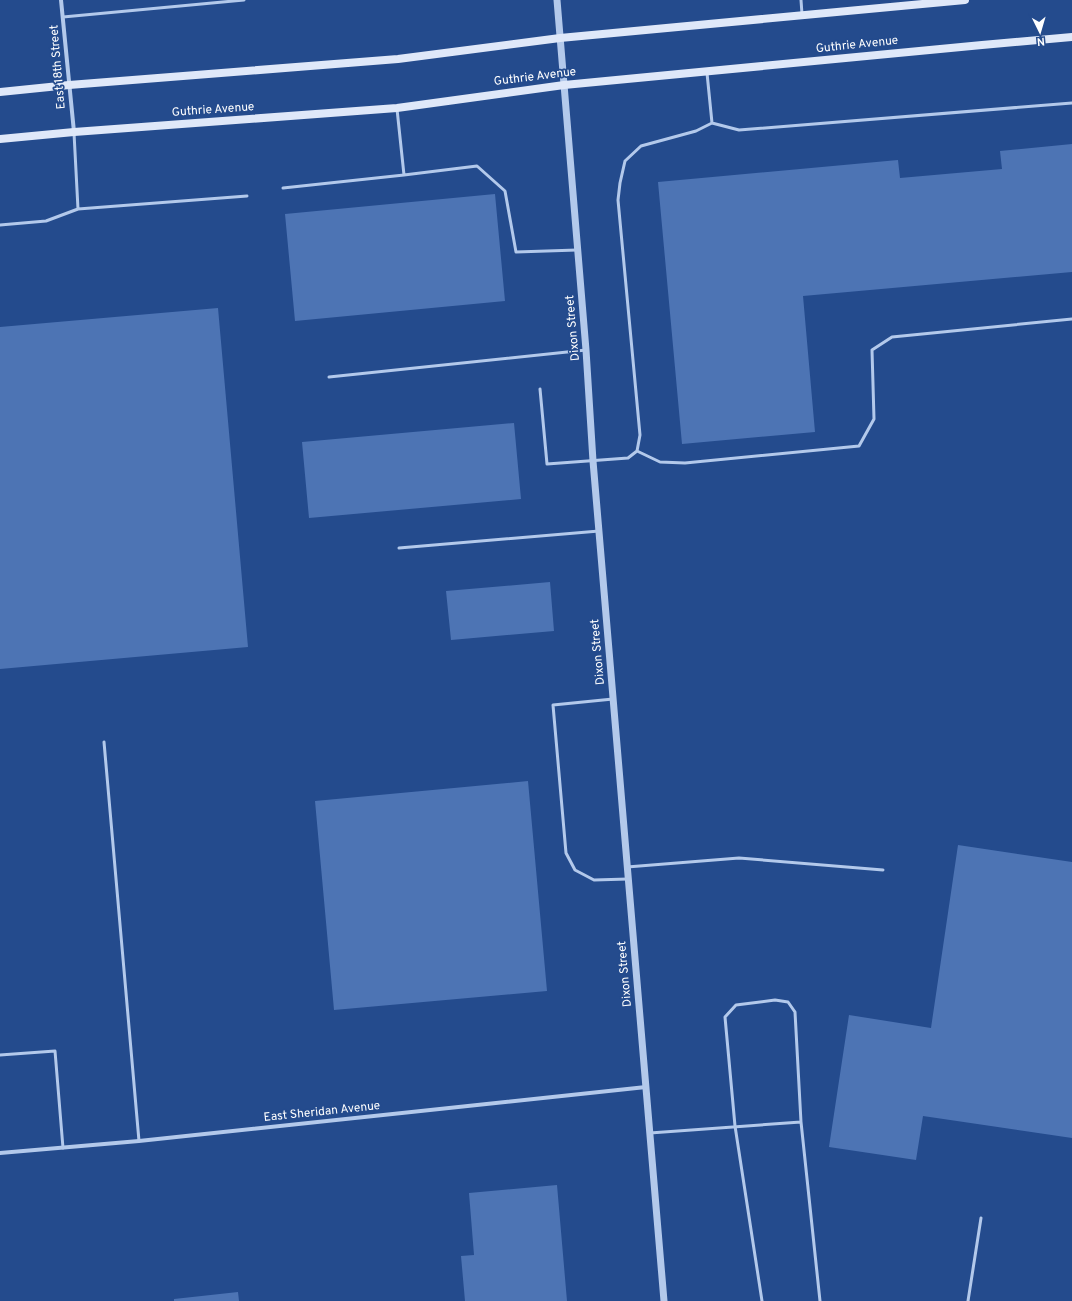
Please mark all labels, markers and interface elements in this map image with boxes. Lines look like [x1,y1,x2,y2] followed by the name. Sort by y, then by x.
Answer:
[1020,12,1060,52] north arrow
[46,24,70,110] street label: East 18th Street
[815,33,899,57] street label: Guthrie Avenue
[1036,34,1045,48] text: N
[493,64,577,90] street label: Guthrie Avenue
[171,99,255,121] street label: Guthrie Avenue
[562,294,584,362] street label: Dixon Street
[587,618,609,686] street label: Dixon Street
[614,940,636,1008] street label: Dixon Street
[263,1098,381,1126] street label: East Sheridan Avenue

